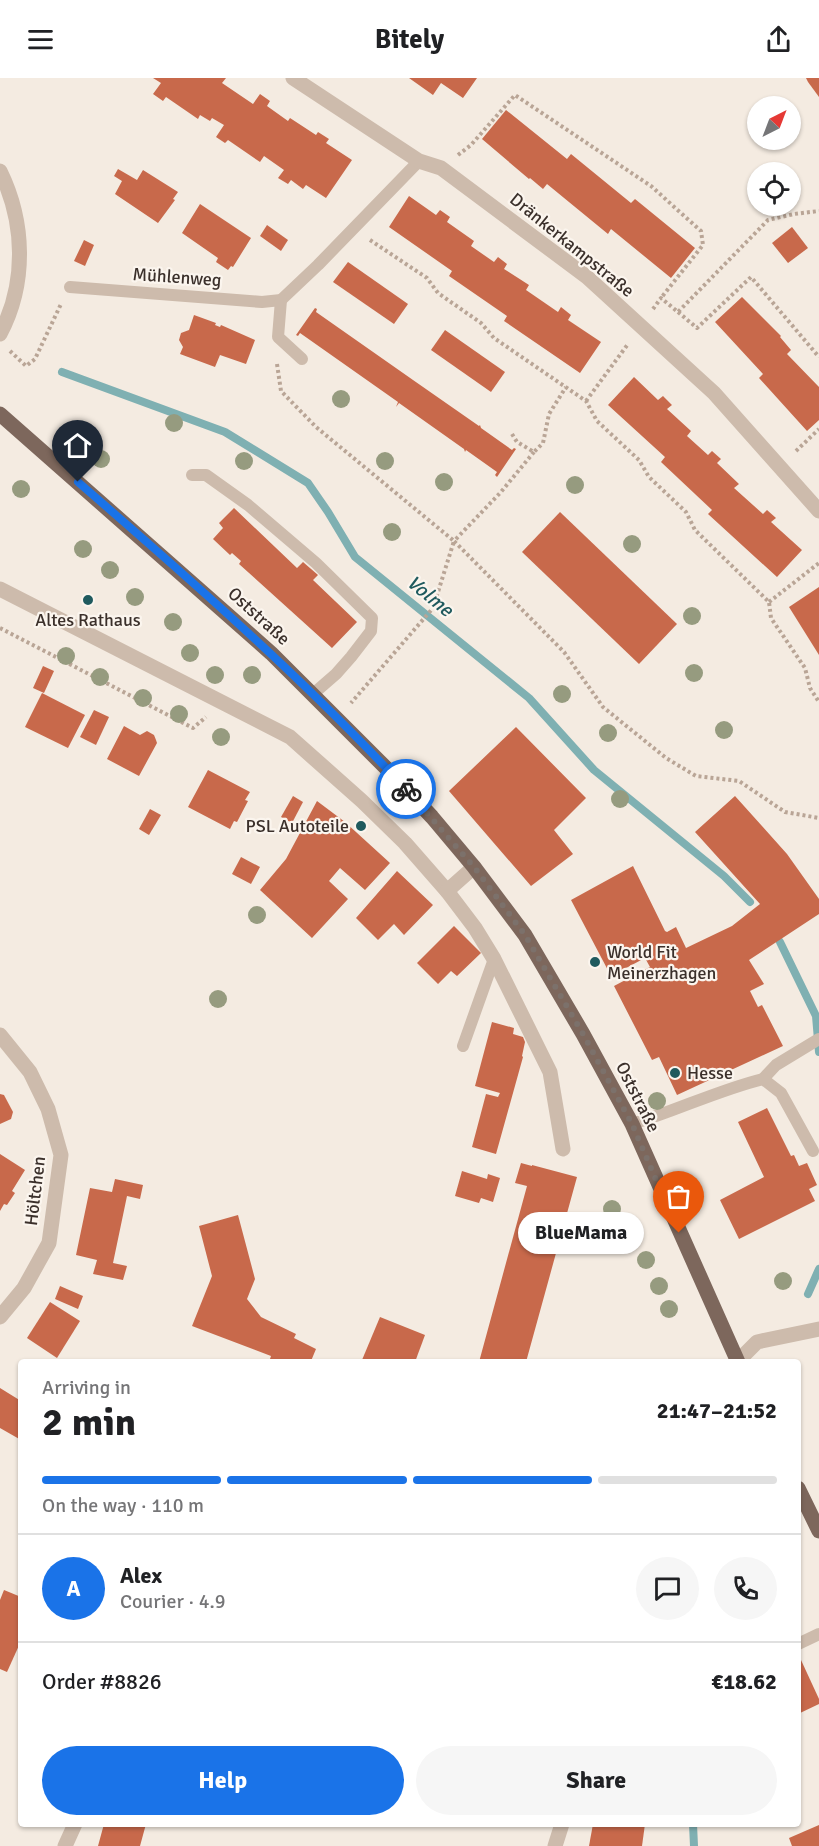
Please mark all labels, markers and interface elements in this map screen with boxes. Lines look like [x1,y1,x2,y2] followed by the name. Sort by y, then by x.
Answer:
[24,23,57,56] icon: menu
[375,23,444,56] text: Bitely
[762,23,795,56] icon: share
[747,96,801,150] north arrow
[747,96,801,216] map controls
[747,162,801,216] button: locate
[505,188,639,302] street label: Dränkerkampstraße
[132,263,222,291] street label: Mühlenweg
[52,420,103,482] pin
[61,429,94,462] icon: home
[402,570,459,623] water label: Volme
[223,582,295,650] street label: Oststraße
[81,593,95,607] marker: Altes Rathaus
[35,609,141,631] place label: Altes Rathaus
[376,759,436,819] courier
[390,773,423,806] icon: bike
[245,815,349,837] place label: PSL Autoteile
[354,819,368,833] marker: PSL Autoteile
[607,941,716,984] place label: World Fit Meinerzhagen
[588,955,602,969] marker: World Fit Meinerzhagen
[611,1058,665,1136] street label: Oststraße
[687,1062,733,1084] place label: Hesse
[668,1066,682,1080] marker: Hesse
[20,1155,50,1227] street label: Höltchen
[653,1171,704,1233] pin
[662,1180,695,1213] icon: bag
[517,1212,643,1254] callout: BlueMama
[535,1220,627,1245] text: BlueMama
[42,1375,131,1400] text: Arriving in
[657,1397,777,1424] text: 21:47–21:52
[42,1398,136,1446] text: 2 min
[42,1493,204,1518] text: On the way · 110 m
[636,1557,699,1620] button: chat
[714,1557,777,1620] button: phone
[120,1562,162,1589] text: Alex
[66,1575,81,1602] text: A
[120,1589,226,1614] text: Courier · 4.9
[42,1668,162,1695] text: Order #8826
[711,1668,777,1695] text: €18.62
[42,1746,404,1815] button: Help
[416,1746,777,1815] button: Share

